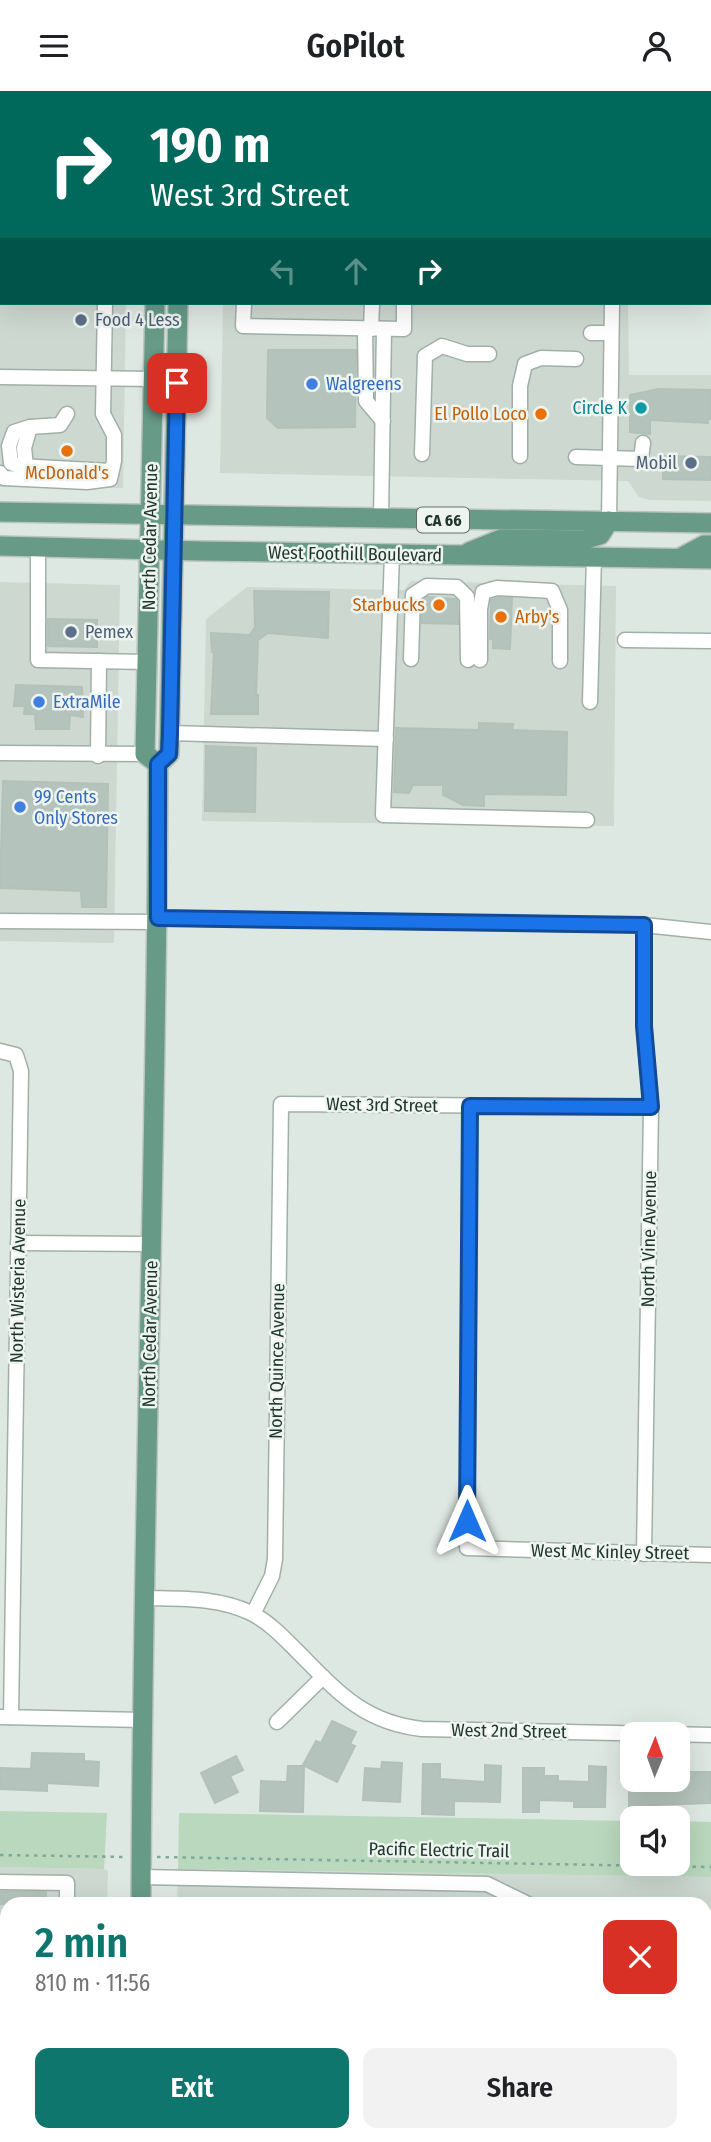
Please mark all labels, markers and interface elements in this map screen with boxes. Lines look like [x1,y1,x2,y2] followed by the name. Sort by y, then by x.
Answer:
[35,27,73,65] icon: menu
[307,27,404,65] text: GoPilot
[638,27,676,65] icon: person
[150,116,270,175] text: 190 m
[35,119,126,210] icon: right
[150,176,349,214] text: West 3rd Street
[264,252,302,290] icon: left
[337,252,375,290] icon: ahead
[410,252,448,290] icon: right
[95,309,180,331] place label: Food 4 Less
[73,312,89,328] marker: Food 4 Less
[147,353,207,413] pin
[158,364,196,402] icon: arrive
[326,373,402,395] place label: Walgreens
[304,376,320,392] marker: Walgreens
[573,397,627,419] place label: Circle K
[633,400,649,416] marker: Circle K
[434,403,527,425] place label: El Pollo Loco
[533,406,549,422] marker: El Pollo Loco
[59,443,75,459] marker: McDonald's
[636,452,677,474] place label: Mobil
[683,455,699,471] marker: Mobil
[25,462,109,484] place label: McDonald's
[138,463,162,611] street label: North Cedar Avenue
[417,507,469,533] road number: CA 66
[268,541,442,567] street label: West Foothill Boulevard
[353,594,425,616] place label: Starbucks
[431,597,447,613] marker: Starbucks
[515,606,560,628] place label: Arby's
[493,609,509,625] marker: Arby's
[85,621,133,643] place label: Pemex
[63,624,79,640] marker: Pemex
[53,691,121,713] place label: ExtraMile
[31,694,47,710] marker: ExtraMile
[34,786,118,829] place label: 99 Cents Only Stores
[12,799,28,815] marker: 99 Cents Only Stores
[326,1093,438,1117] street label: West 3rd Street
[637,1170,661,1308] street label: North Vine Avenue
[6,1198,30,1363] street label: North Wisteria Avenue
[138,1260,162,1408] street label: North Cedar Avenue
[265,1283,289,1439] street label: North Quince Avenue
[430,1484,504,1558] position arrow
[531,1540,689,1564] street label: West Mc Kinley Street
[451,1719,567,1743] street label: West 2nd Street
[620,1722,690,1792] north arrow
[620,1722,690,1876] map controls
[620,1806,690,1876] button: sound
[368,1838,510,1862] street label: Pacific Electric Trail
[35,1918,128,1968] text: 2 min
[603,1920,677,1994] button: close
[35,1969,150,1997] text: 810 m · 11:56
[35,2048,349,2128] button: Exit
[363,2048,677,2128] button: Share

